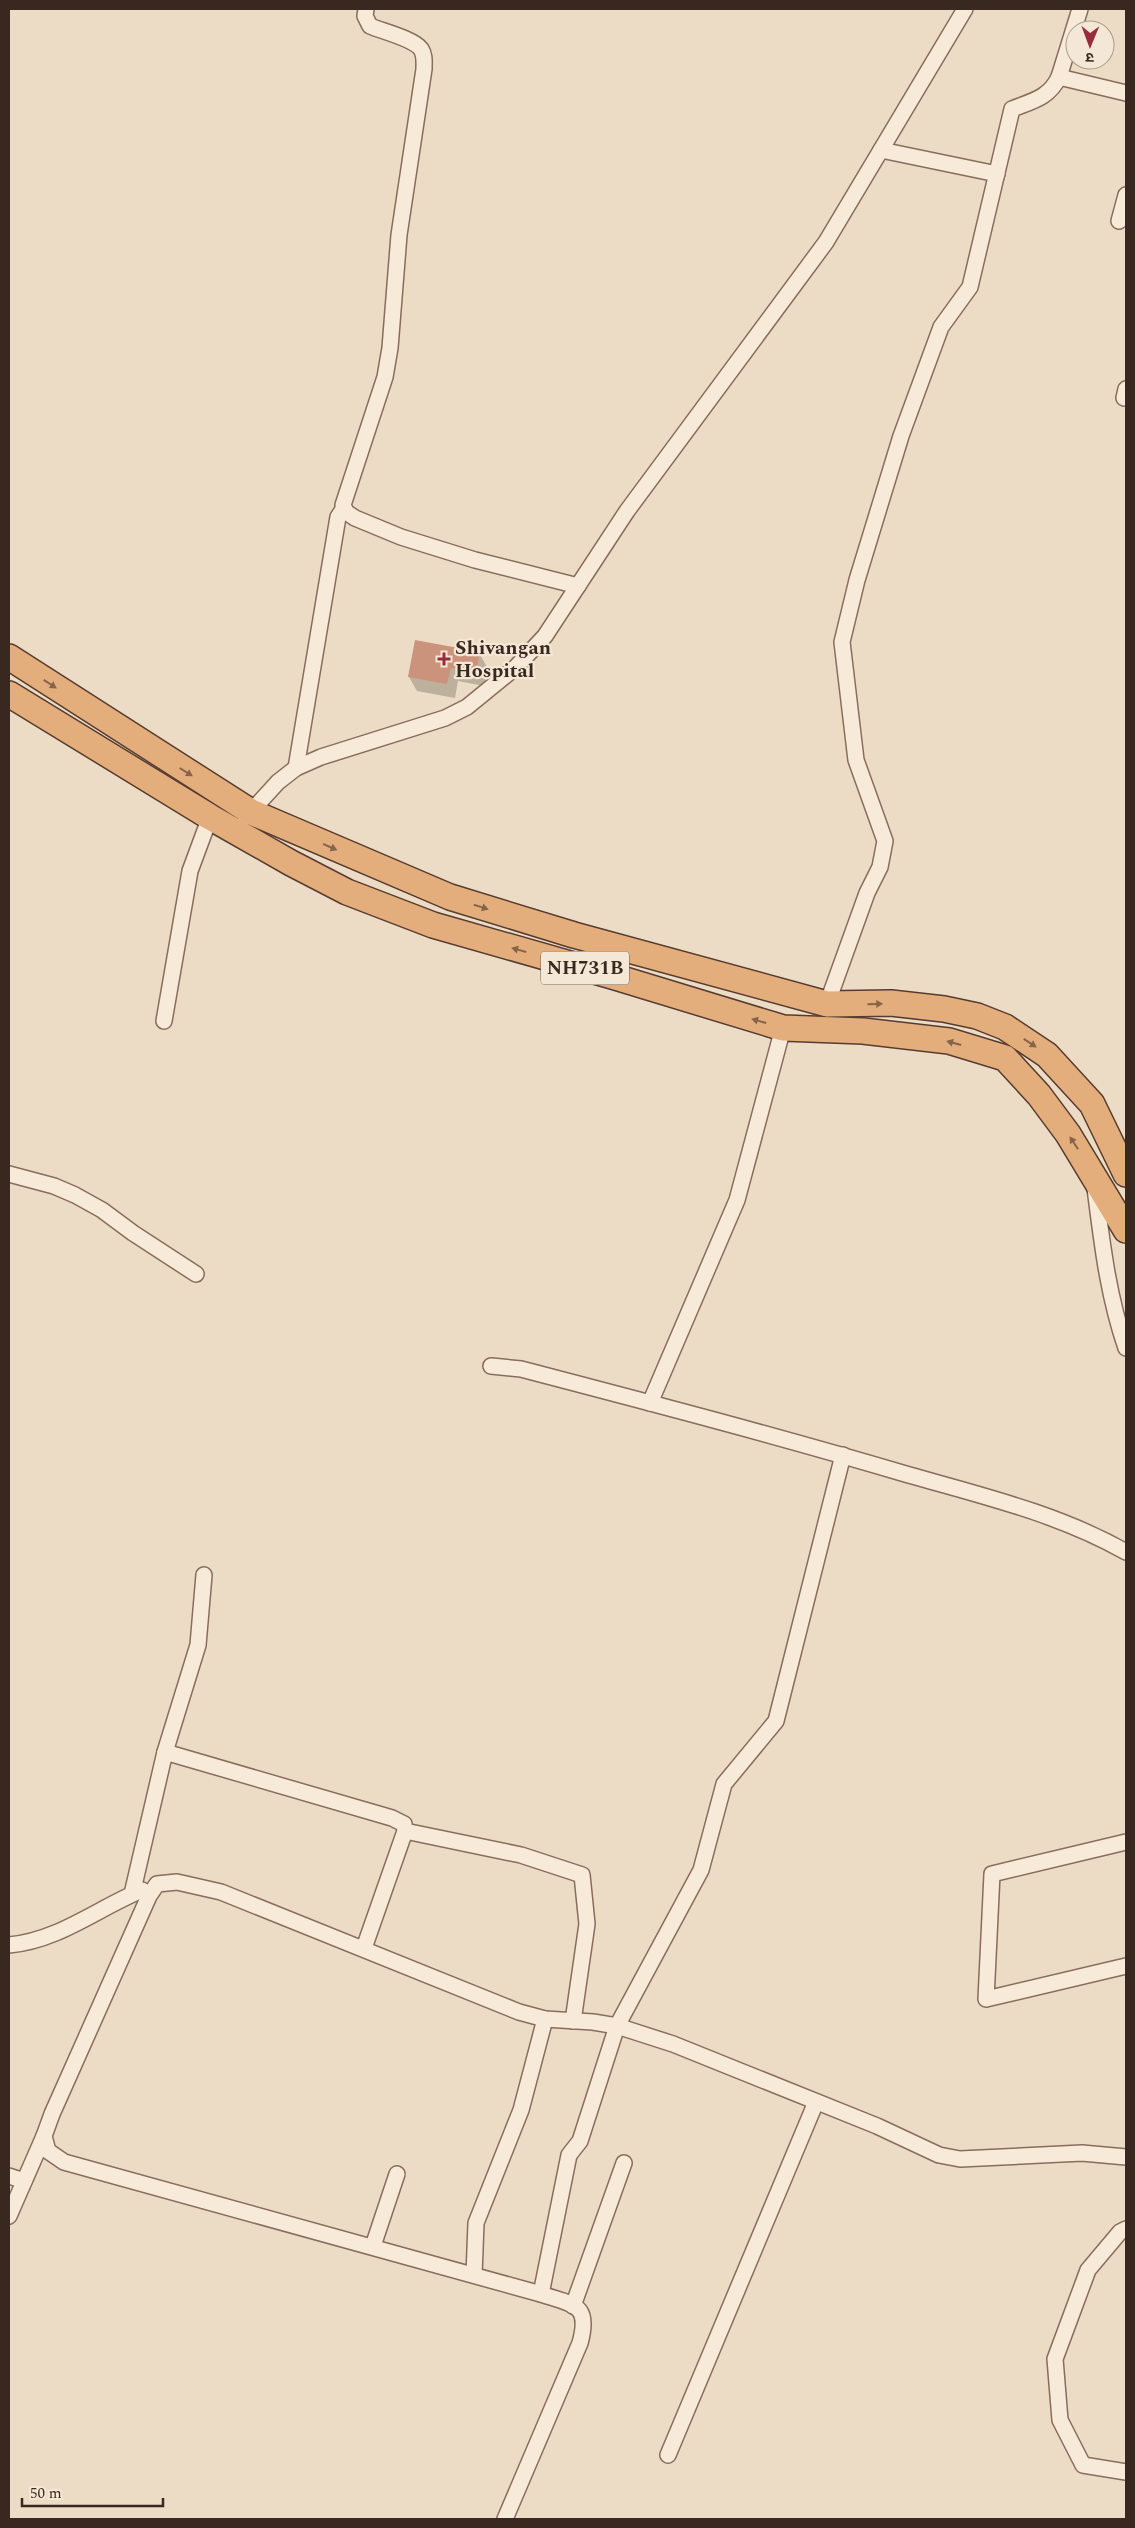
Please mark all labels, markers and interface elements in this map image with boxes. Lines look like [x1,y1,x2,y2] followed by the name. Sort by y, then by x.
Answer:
[1065,20,1115,70] north arrow
[1085,47,1094,68] text: उ
[455,633,551,686] place label: Shivangan Hospital
[437,652,451,666] marker: Shivangan Hospital
[43,679,56,689] one-way arrow
[180,767,193,776] one-way arrow
[323,844,337,852] one-way arrow
[473,903,488,911] one-way arrow
[512,945,527,953] one-way arrow
[541,951,629,984] road number: NH731B
[868,999,884,1007] one-way arrow
[751,1016,766,1024] one-way arrow
[947,1039,962,1047] one-way arrow
[1023,1039,1036,1048] one-way arrow
[1070,1136,1079,1149] one-way arrow
[22,2476,164,2508] scale bar
[30,2482,62,2505] text: 50 m

